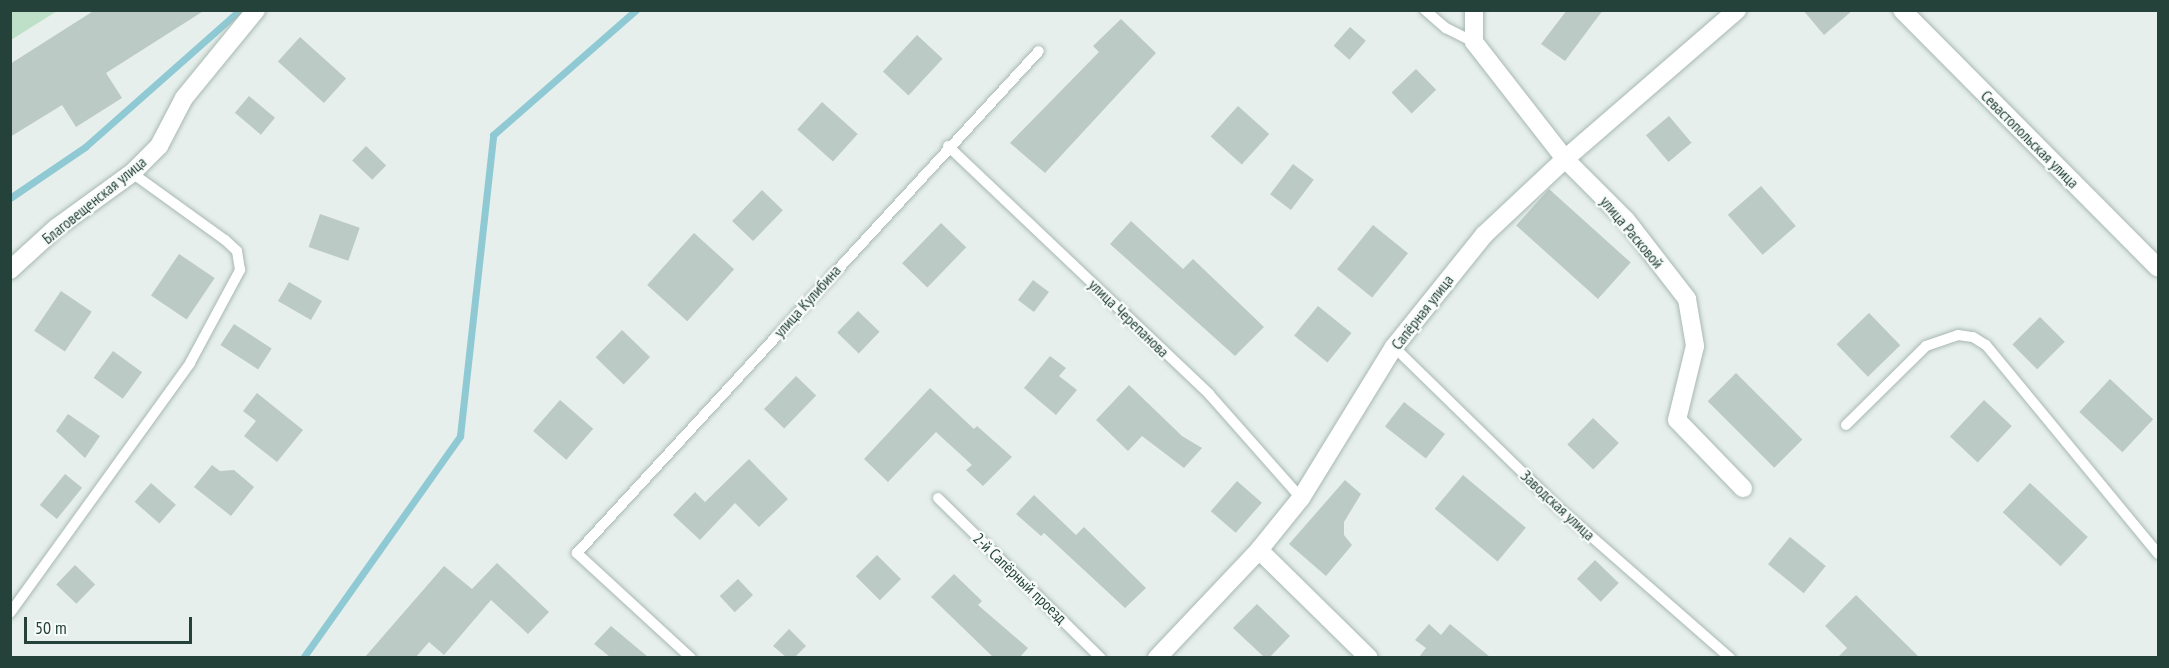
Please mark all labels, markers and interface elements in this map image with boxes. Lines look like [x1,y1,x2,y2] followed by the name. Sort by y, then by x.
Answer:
[1977,86,2083,192] street label: Севастопольская улица
[38,152,150,248] street label: Благовещенская улица
[1596,192,1668,272] street label: улица Расковой
[770,261,844,341] street label: улица Кулибина
[1387,271,1457,353] street label: Сапёрная улица
[1085,275,1173,361] street label: улица Черепанова
[1517,466,1599,544] street label: Заводская улица
[969,529,1071,627] street label: 2-й Сапёрный проезд
[27,605,195,643] scale bar
[35,616,67,639] text: 50 m

